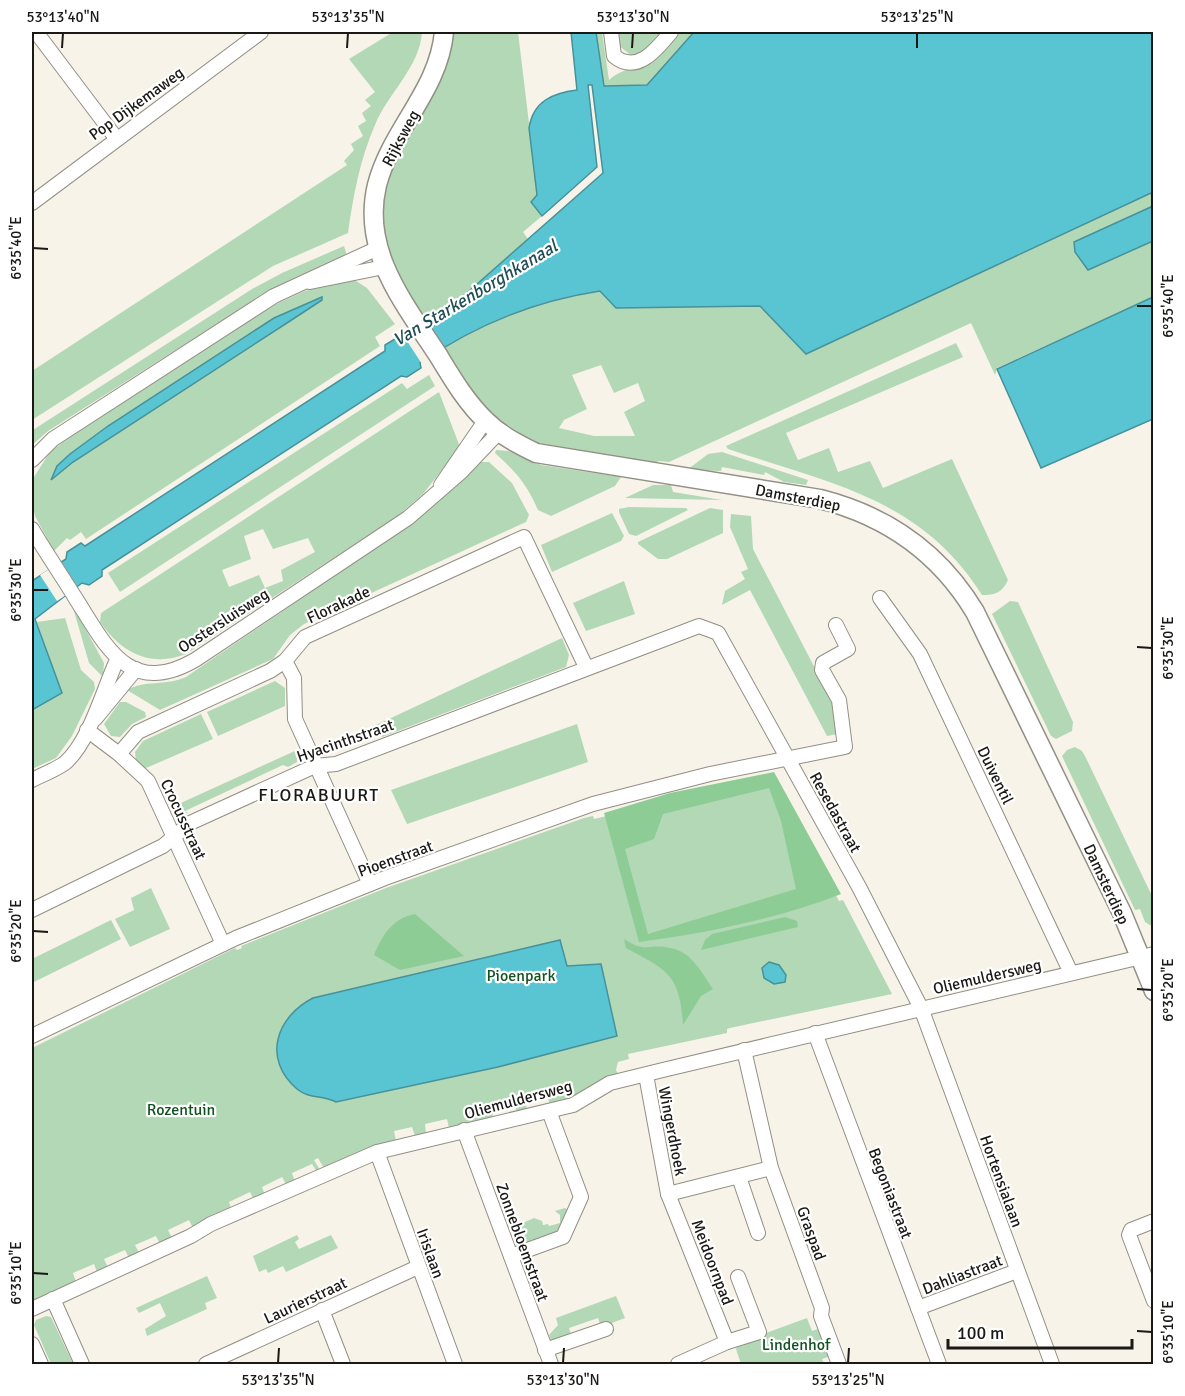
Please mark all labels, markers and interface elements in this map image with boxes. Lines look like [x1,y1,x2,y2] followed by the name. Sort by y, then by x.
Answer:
[26,8,100,26] text: 53°13'40"N
[311,8,385,26] text: 53°13'35"N
[596,8,670,26] text: 53°13'30"N
[880,8,954,26] text: 53°13'25"N
[85,63,188,145] street label: Pop Dijkemaweg
[378,107,424,170] street label: Rijksweg
[7,216,25,280] text: 6°35'40"E
[389,234,563,351] water label: Van Starkenborghkanaal
[1159,274,1177,338] text: 6°35'40"E
[753,480,842,516] street label: Damsterdiep
[7,558,25,622] text: 6°35'30"E
[304,582,373,628] street label: Florakade
[174,584,273,658] street label: Oostersluisweg
[1159,616,1177,680] text: 6°35'30"E
[294,715,397,767] street label: Hyacinthstraat
[973,743,1018,808] street label: Duiventil
[805,769,866,857] street label: Resedastraat
[156,776,211,863] street label: Crocusstraat
[258,784,380,806] district label: FLORABUURT
[355,836,436,882] street label: Pioenstraat
[1079,841,1133,928] street label: Damsterdiep
[7,899,25,963] text: 6°35'20"E
[931,955,1043,999] street label: Oliemuldersweg
[1159,958,1177,1022] text: 6°35'20"E
[487,966,555,986] park label: Pioenpark
[462,1076,574,1124] street label: Oliemuldersweg
[654,1085,690,1177] street label: Wingerdhoek
[147,1100,215,1120] park label: Rozentuin
[975,1132,1027,1230] street label: Hortensialaan
[864,1145,917,1242] street label: Begoniastraat
[491,1180,553,1305] street label: Zonnebloemstraat
[792,1204,830,1263] street label: Graspad
[687,1217,738,1308] street label: Meidoornpad
[412,1226,448,1281] street label: Irislaan
[7,1241,25,1305] text: 6°35'10"E
[919,1250,1006,1299] street label: Dahliastraat
[261,1273,351,1329] street label: Laurierstraat
[1159,1300,1177,1364] text: 6°35'10"E
[948,1312,1132,1350] scale bar
[957,1322,1004,1344] text: 100 m
[762,1335,831,1355] park label: Lindenhof
[241,1371,315,1389] text: 53°13'35"N
[526,1371,600,1389] text: 53°13'30"N
[811,1371,885,1389] text: 53°13'25"N

